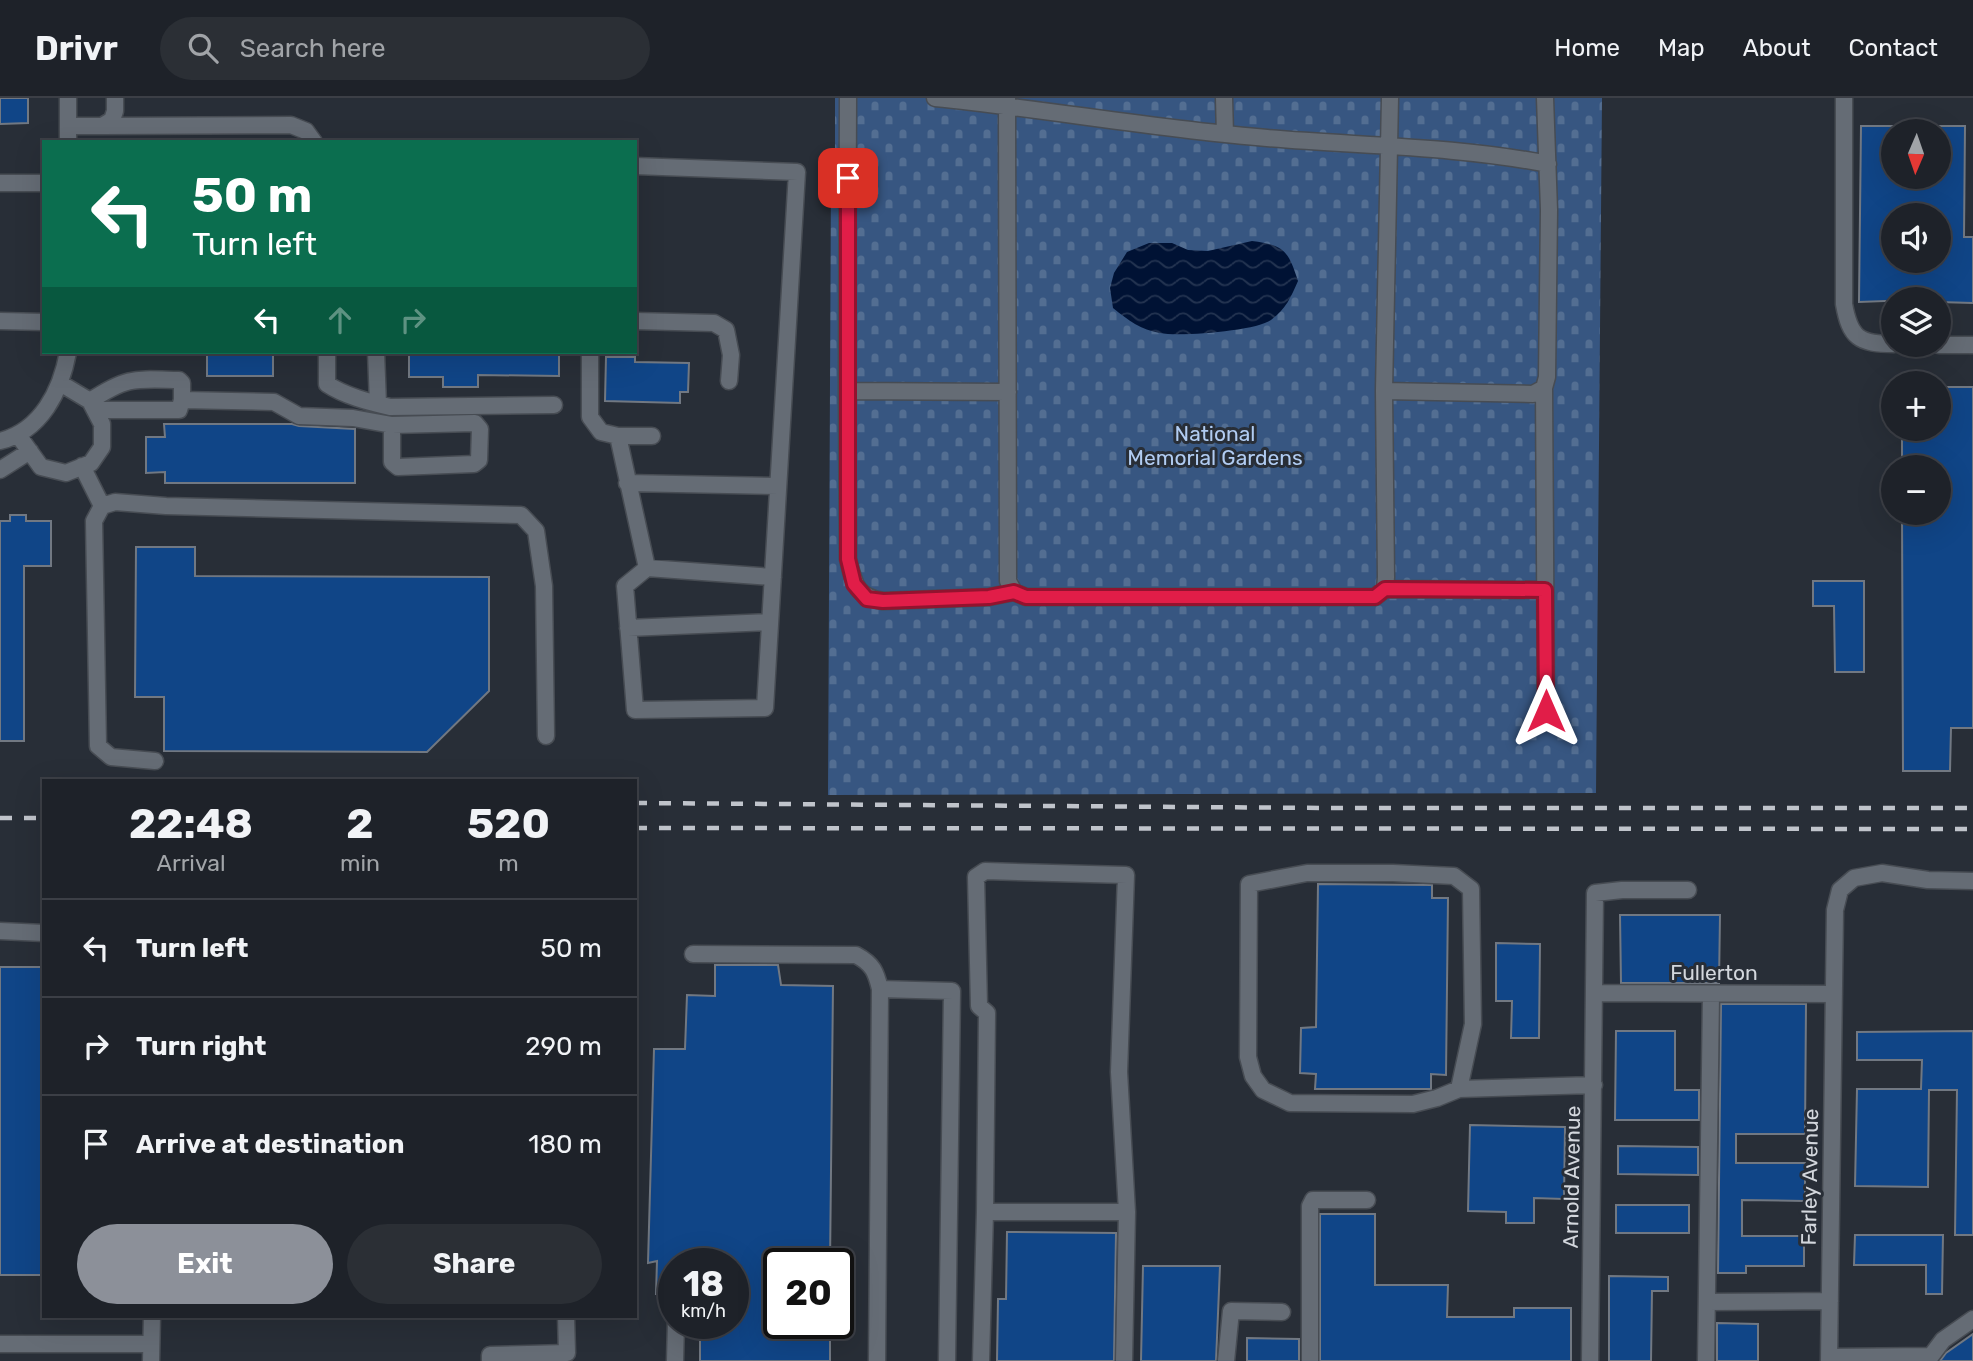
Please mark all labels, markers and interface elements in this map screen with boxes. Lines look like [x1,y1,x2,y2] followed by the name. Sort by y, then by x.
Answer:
[160,17,650,80] search box
[35,29,118,68] text: Drivr
[184,29,222,67] icon: search
[240,33,386,64] text: Search here
[1554,34,1620,62] text: Home
[1658,34,1705,62] text: Map
[1743,34,1811,62] text: About
[1849,34,1938,62] text: Contact
[1881,119,1951,189] north arrow
[1881,119,1951,525] map controls
[818,148,878,208] pin
[829,159,867,197] icon: arrive
[192,166,312,224] text: 50 m
[77,168,168,259] icon: left
[1881,203,1951,273] button: sound
[192,225,317,263] text: Turn left
[1881,287,1951,357] button: layers
[248,301,286,339] icon: left
[321,301,359,339] icon: ahead
[394,301,432,339] icon: right
[1881,371,1951,441] button: +
[1127,421,1303,470] park label: National Memorial Gardens
[1881,455,1951,525] button: −
[1509,674,1583,748] position arrow
[129,799,253,849] text: 22:48
[346,799,374,849] text: 2
[467,799,550,849] text: 520
[156,849,226,877] text: Arrival
[340,849,380,877] text: min
[498,849,519,877] text: m
[77,929,115,967] icon: left
[136,933,248,964] text: Turn left
[541,933,602,964] text: 50 m
[1670,960,1758,985] street label: Fullerton
[77,1027,115,1065] icon: right
[136,1031,266,1062] text: Turn right
[525,1031,602,1062] text: 290 m
[1558,1105,1585,1248] street label: Arnold Avenue
[1796,1108,1823,1246] street label: Farley Avenue
[77,1125,115,1163] icon: arrive
[136,1129,404,1160] text: Arrive at destination
[528,1129,602,1160] text: 180 m
[77,1224,333,1304] button: Exit
[347,1224,602,1304] button: Share
[763,1248,854,1339] speed limit sign: 20
[683,1263,724,1305] text: 18
[681,1300,726,1322] text: km/h

